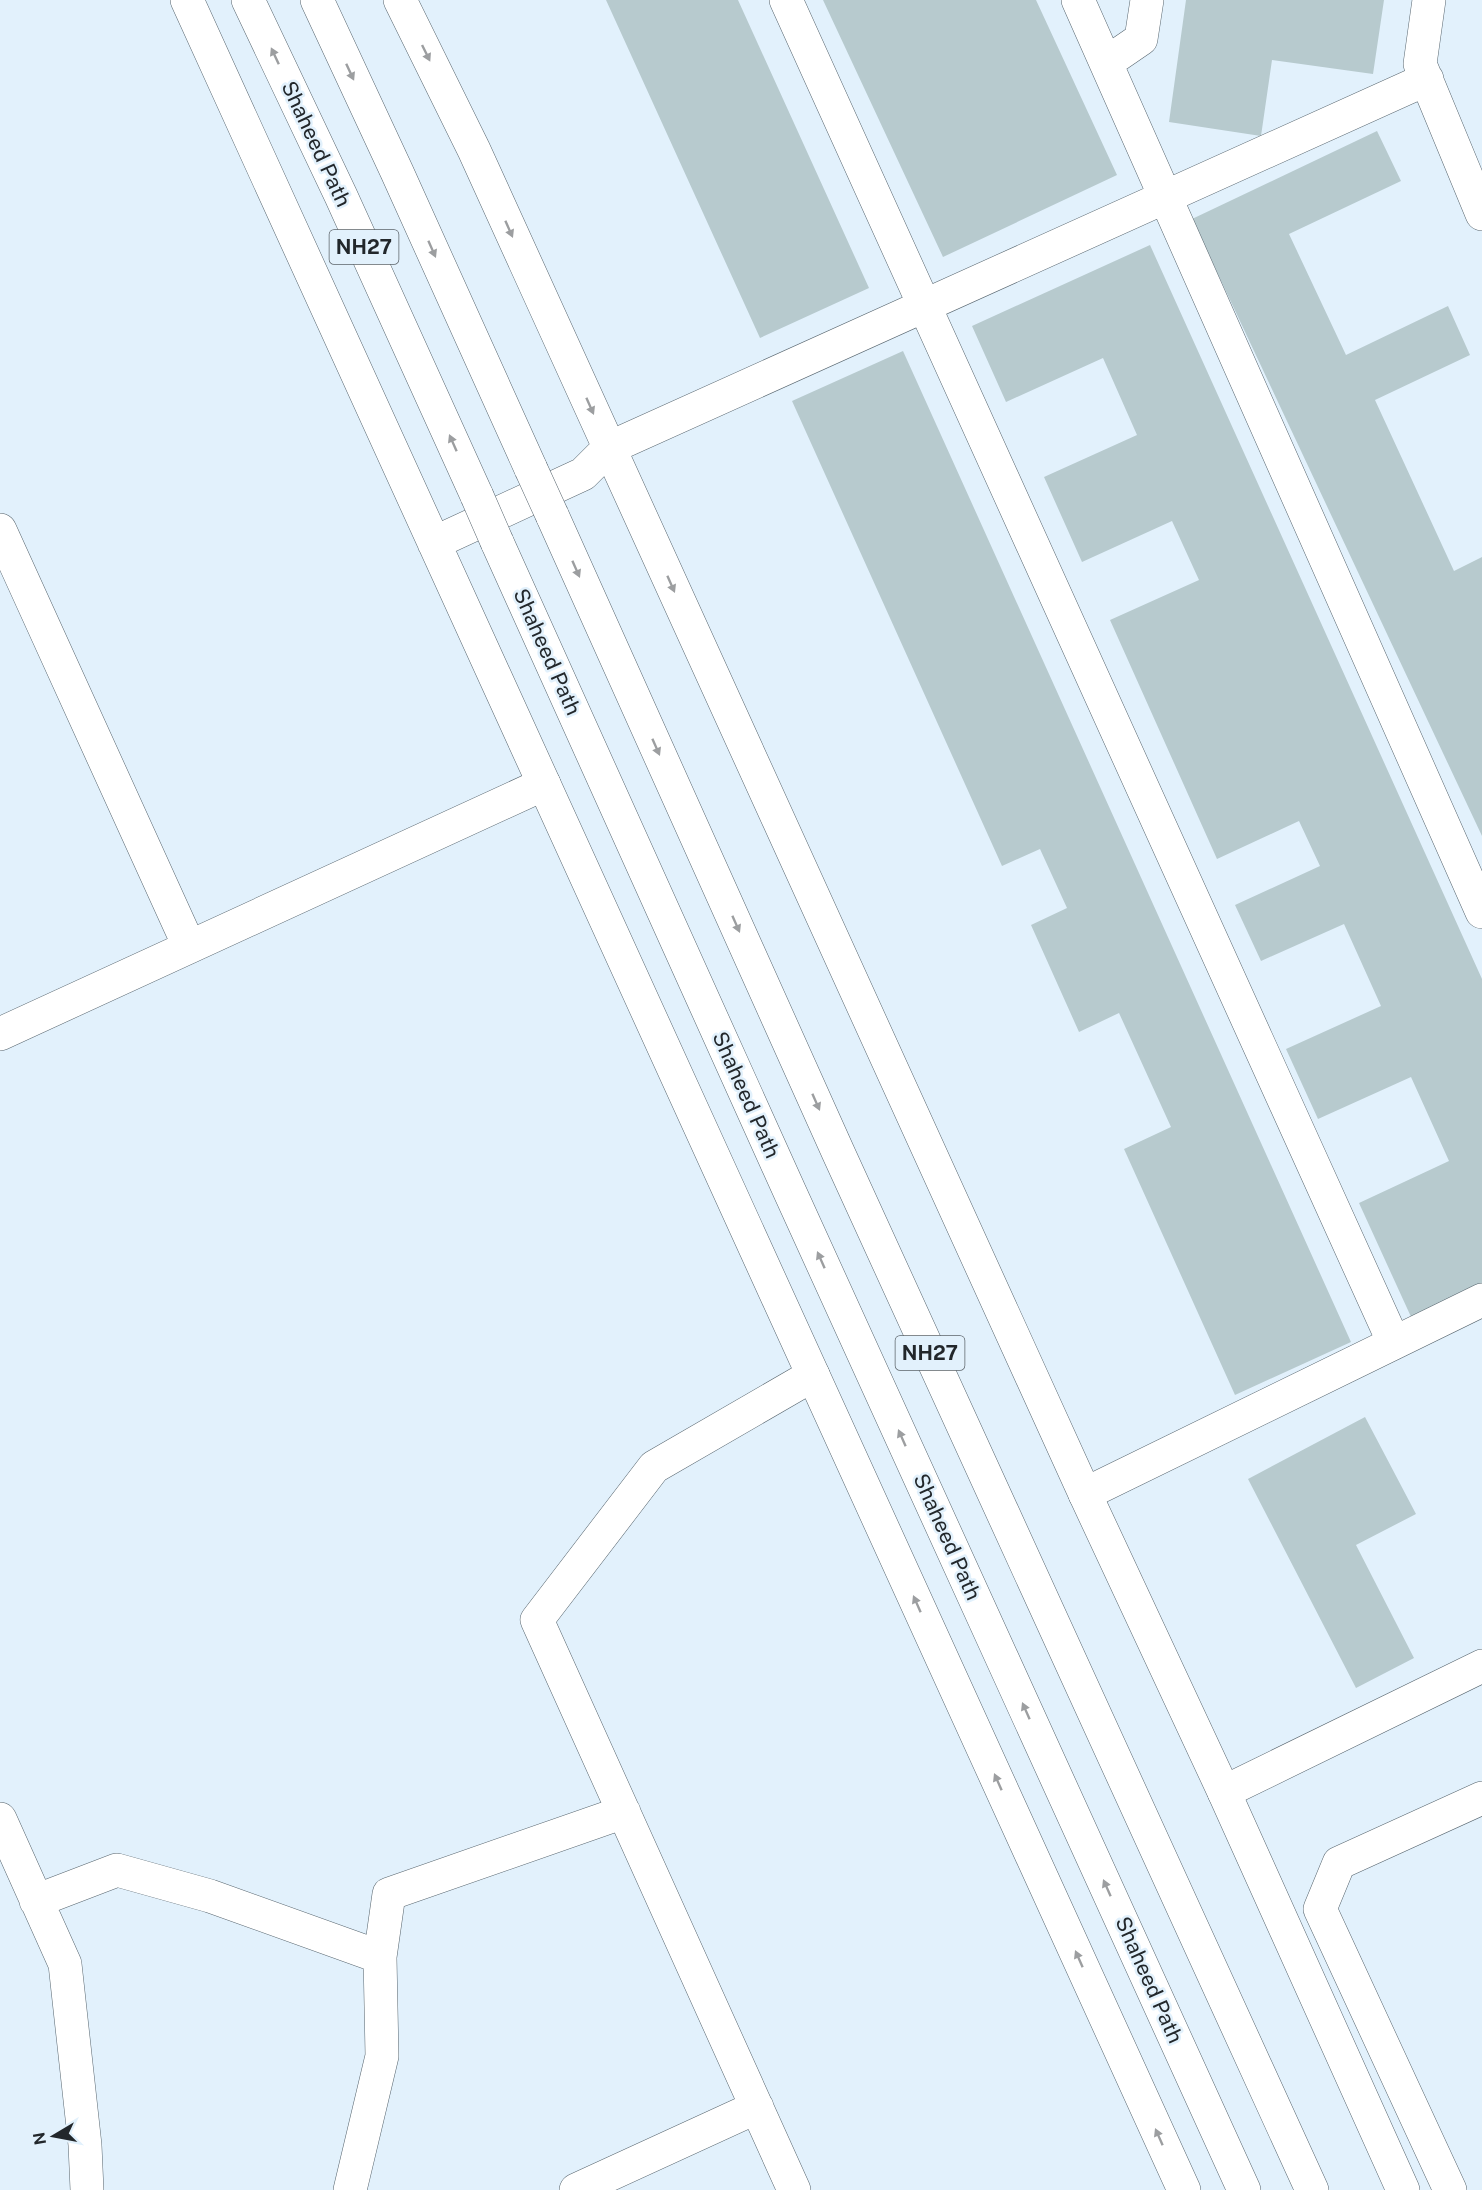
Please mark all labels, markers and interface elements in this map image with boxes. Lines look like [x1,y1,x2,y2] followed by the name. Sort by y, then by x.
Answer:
[421,44,430,61] one-way arrow
[270,47,279,64] one-way arrow
[346,64,355,81] one-way arrow
[276,77,356,211] street label: Shaheed Path
[505,220,514,237] one-way arrow
[330,230,398,264] road number: NH27
[427,241,437,259] one-way arrow
[586,398,595,415] one-way arrow
[448,434,457,451] one-way arrow
[571,560,581,578] one-way arrow
[666,575,676,593] one-way arrow
[508,585,587,719] street label: Shaheed Path
[651,738,661,756] one-way arrow
[731,916,741,934] one-way arrow
[707,1028,786,1162] street label: Shaheed Path
[811,1094,821,1112] one-way arrow
[816,1251,826,1269] one-way arrow
[896,1336,964,1370] road number: NH27
[897,1429,906,1446] one-way arrow
[908,1470,987,1604] street label: Shaheed Path
[913,1596,922,1613] one-way arrow
[1021,1701,1031,1719] one-way arrow
[993,1772,1003,1790] one-way arrow
[1102,1879,1112,1897] one-way arrow
[1110,1913,1189,2047] street label: Shaheed Path
[1074,1951,1083,1968] one-way arrow
[24,2106,84,2166] north arrow
[1155,2128,1164,2145] one-way arrow
[29,2131,50,2146] text: N

